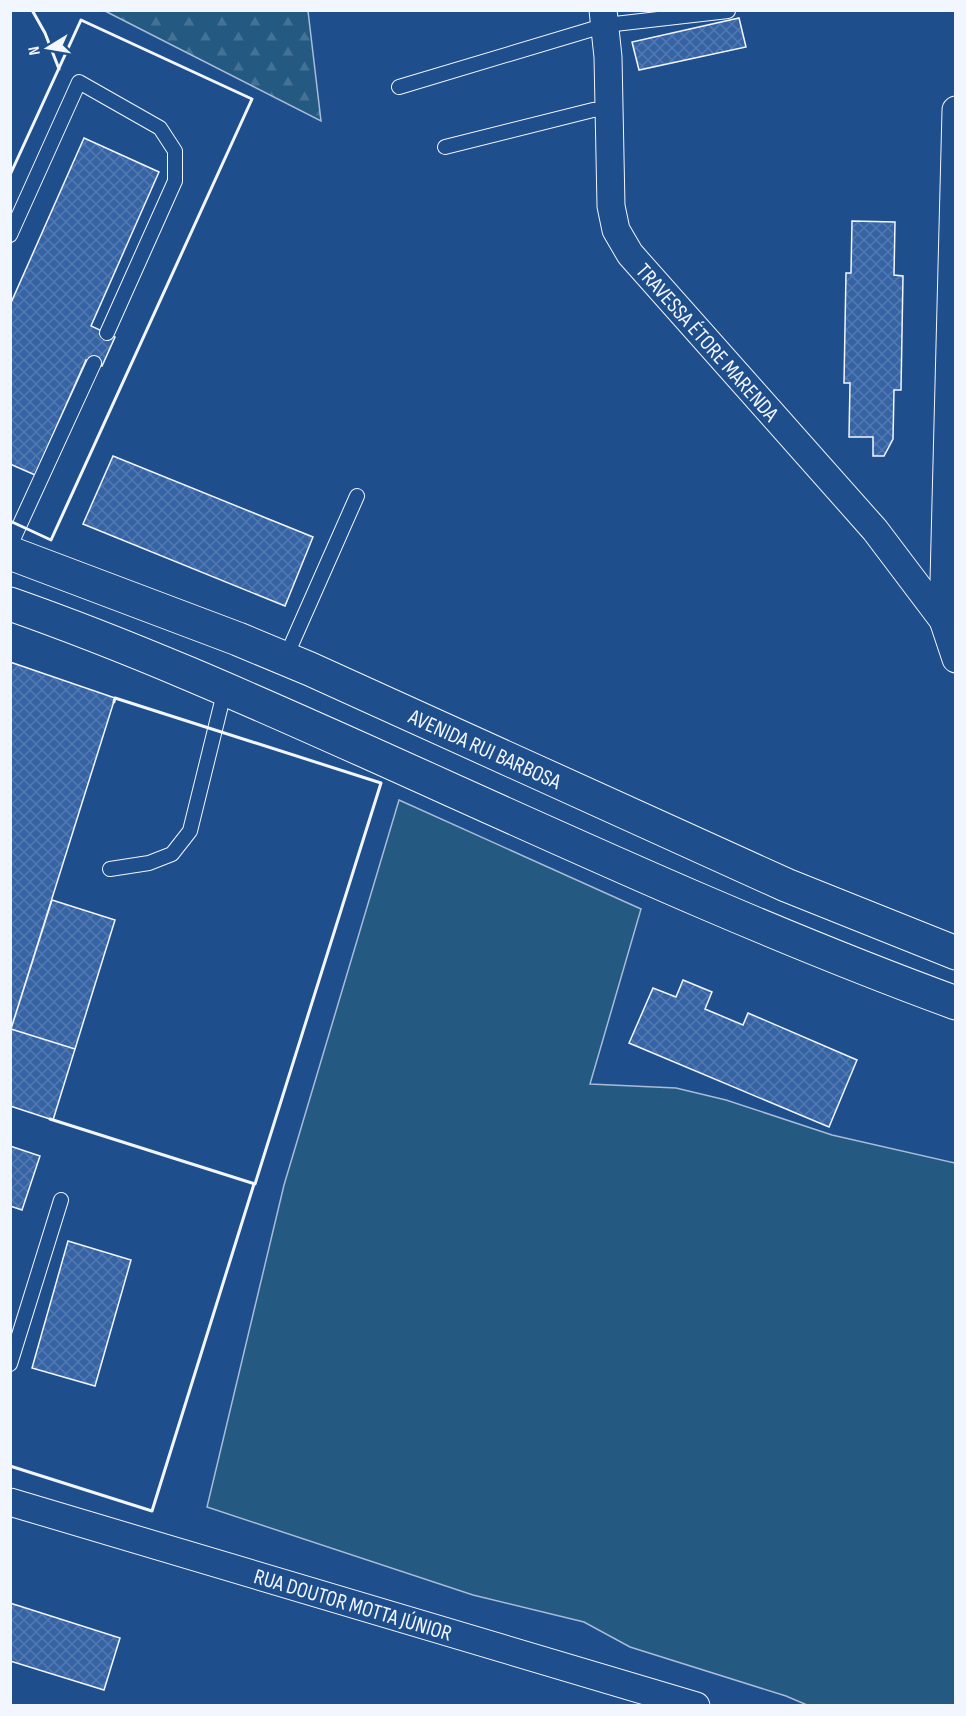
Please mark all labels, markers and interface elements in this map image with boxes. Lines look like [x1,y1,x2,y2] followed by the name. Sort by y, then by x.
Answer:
[18,18,78,78] north arrow
[25,45,45,57] text: N
[630,258,784,428] street label: TRAVESSA ÉTORE MARENDA
[403,703,566,796] street label: AVENIDA RUI BARBOSA
[251,1563,455,1648] street label: RUA DOUTOR MOTTA JÚNIOR

